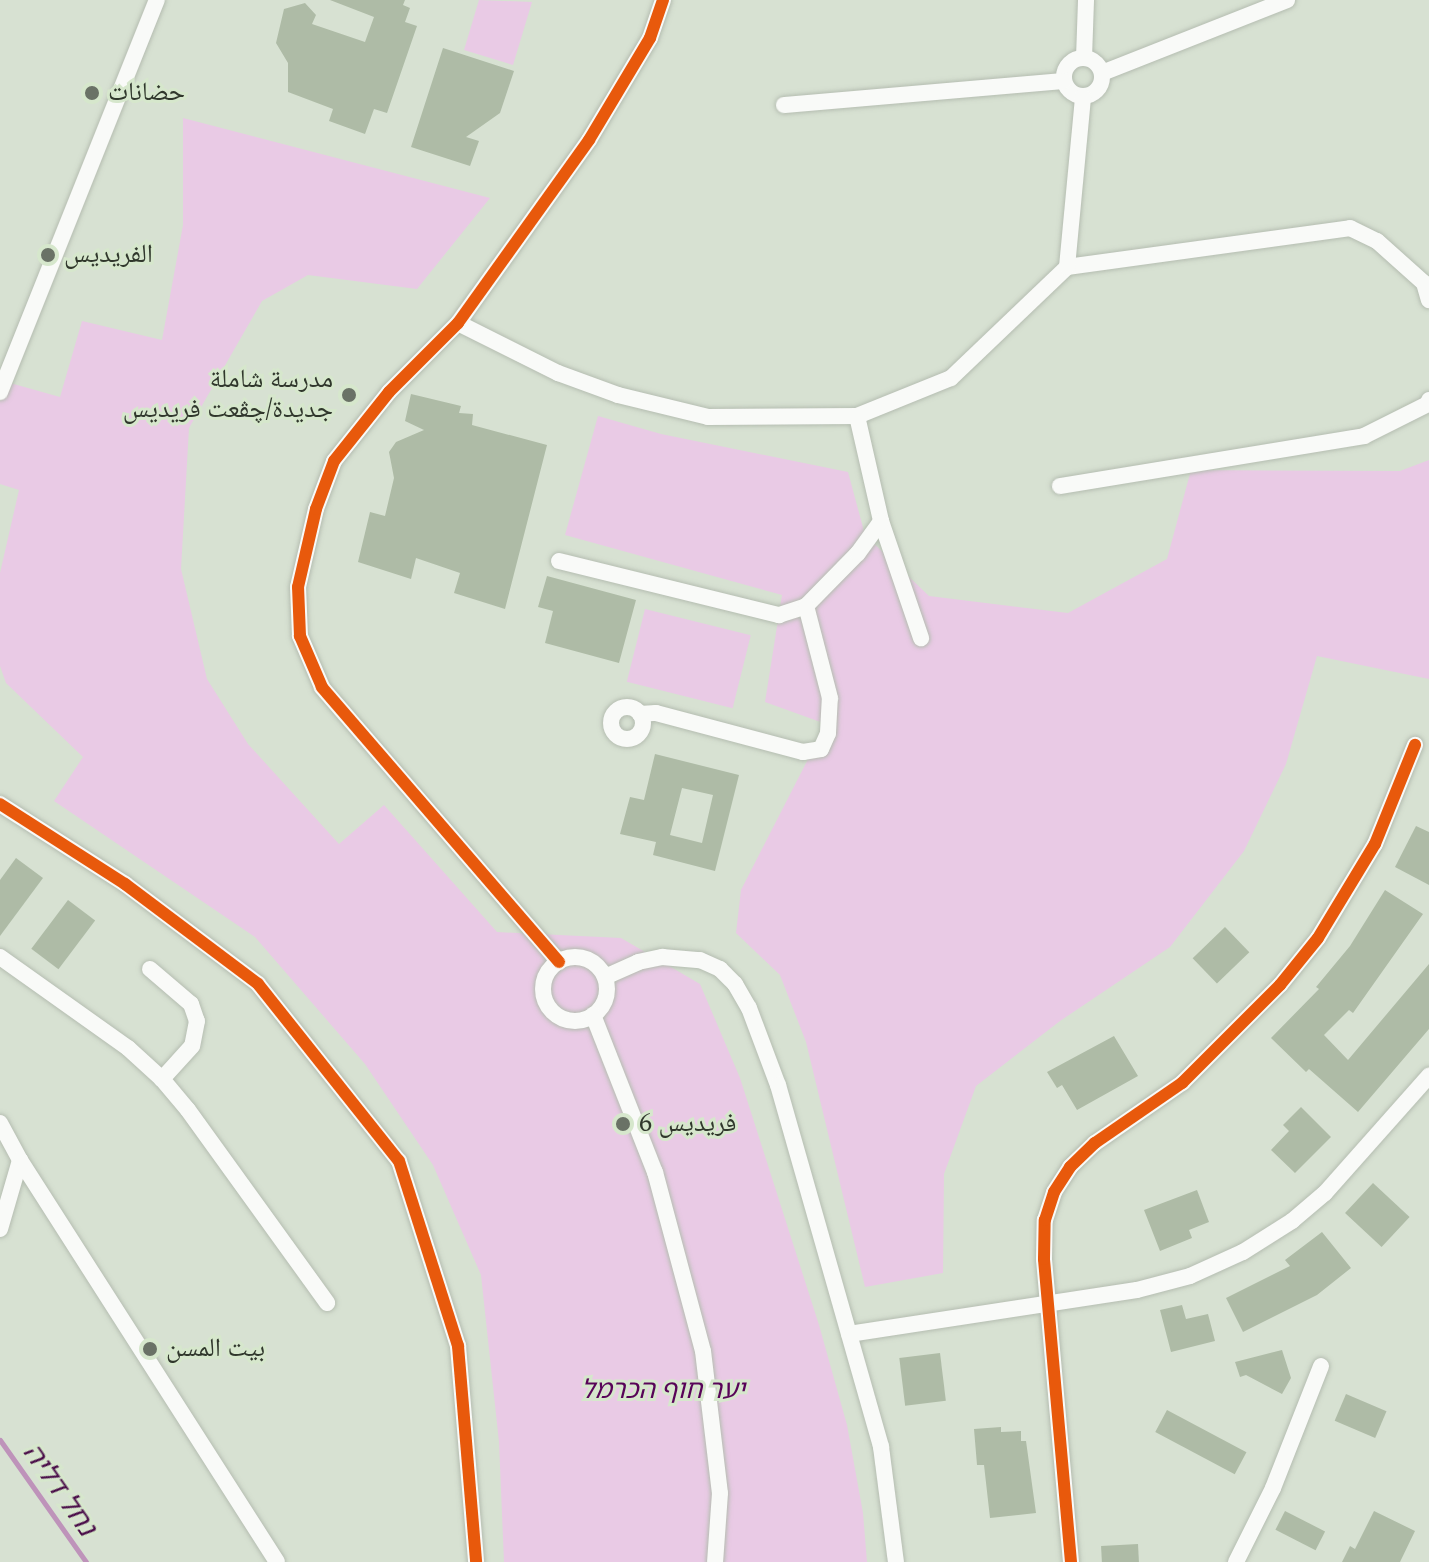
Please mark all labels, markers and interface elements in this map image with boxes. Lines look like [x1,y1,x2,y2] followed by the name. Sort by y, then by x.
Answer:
[108,77,185,109] place label: حضانات
[83,84,101,102] marker: حضانات
[64,239,153,271] place label: الفريديس
[39,246,57,264] marker: الفريديس
[123,364,333,426] place label: مدرسة شاملة جديدة/چڤعت فريديس
[340,386,358,404] marker: مدرسة شاملة جديدة/چڤعت فريديس
[639,1108,737,1140] place label: فريديس 6
[614,1115,632,1133] marker: فريديس 6
[166,1333,265,1365] place label: بيت المسن
[141,1340,159,1358] marker: بيت المسن
[581,1375,745,1407] park label: יער חוף הכרמל
[15,1437,103,1543] water label: נחל דליה

